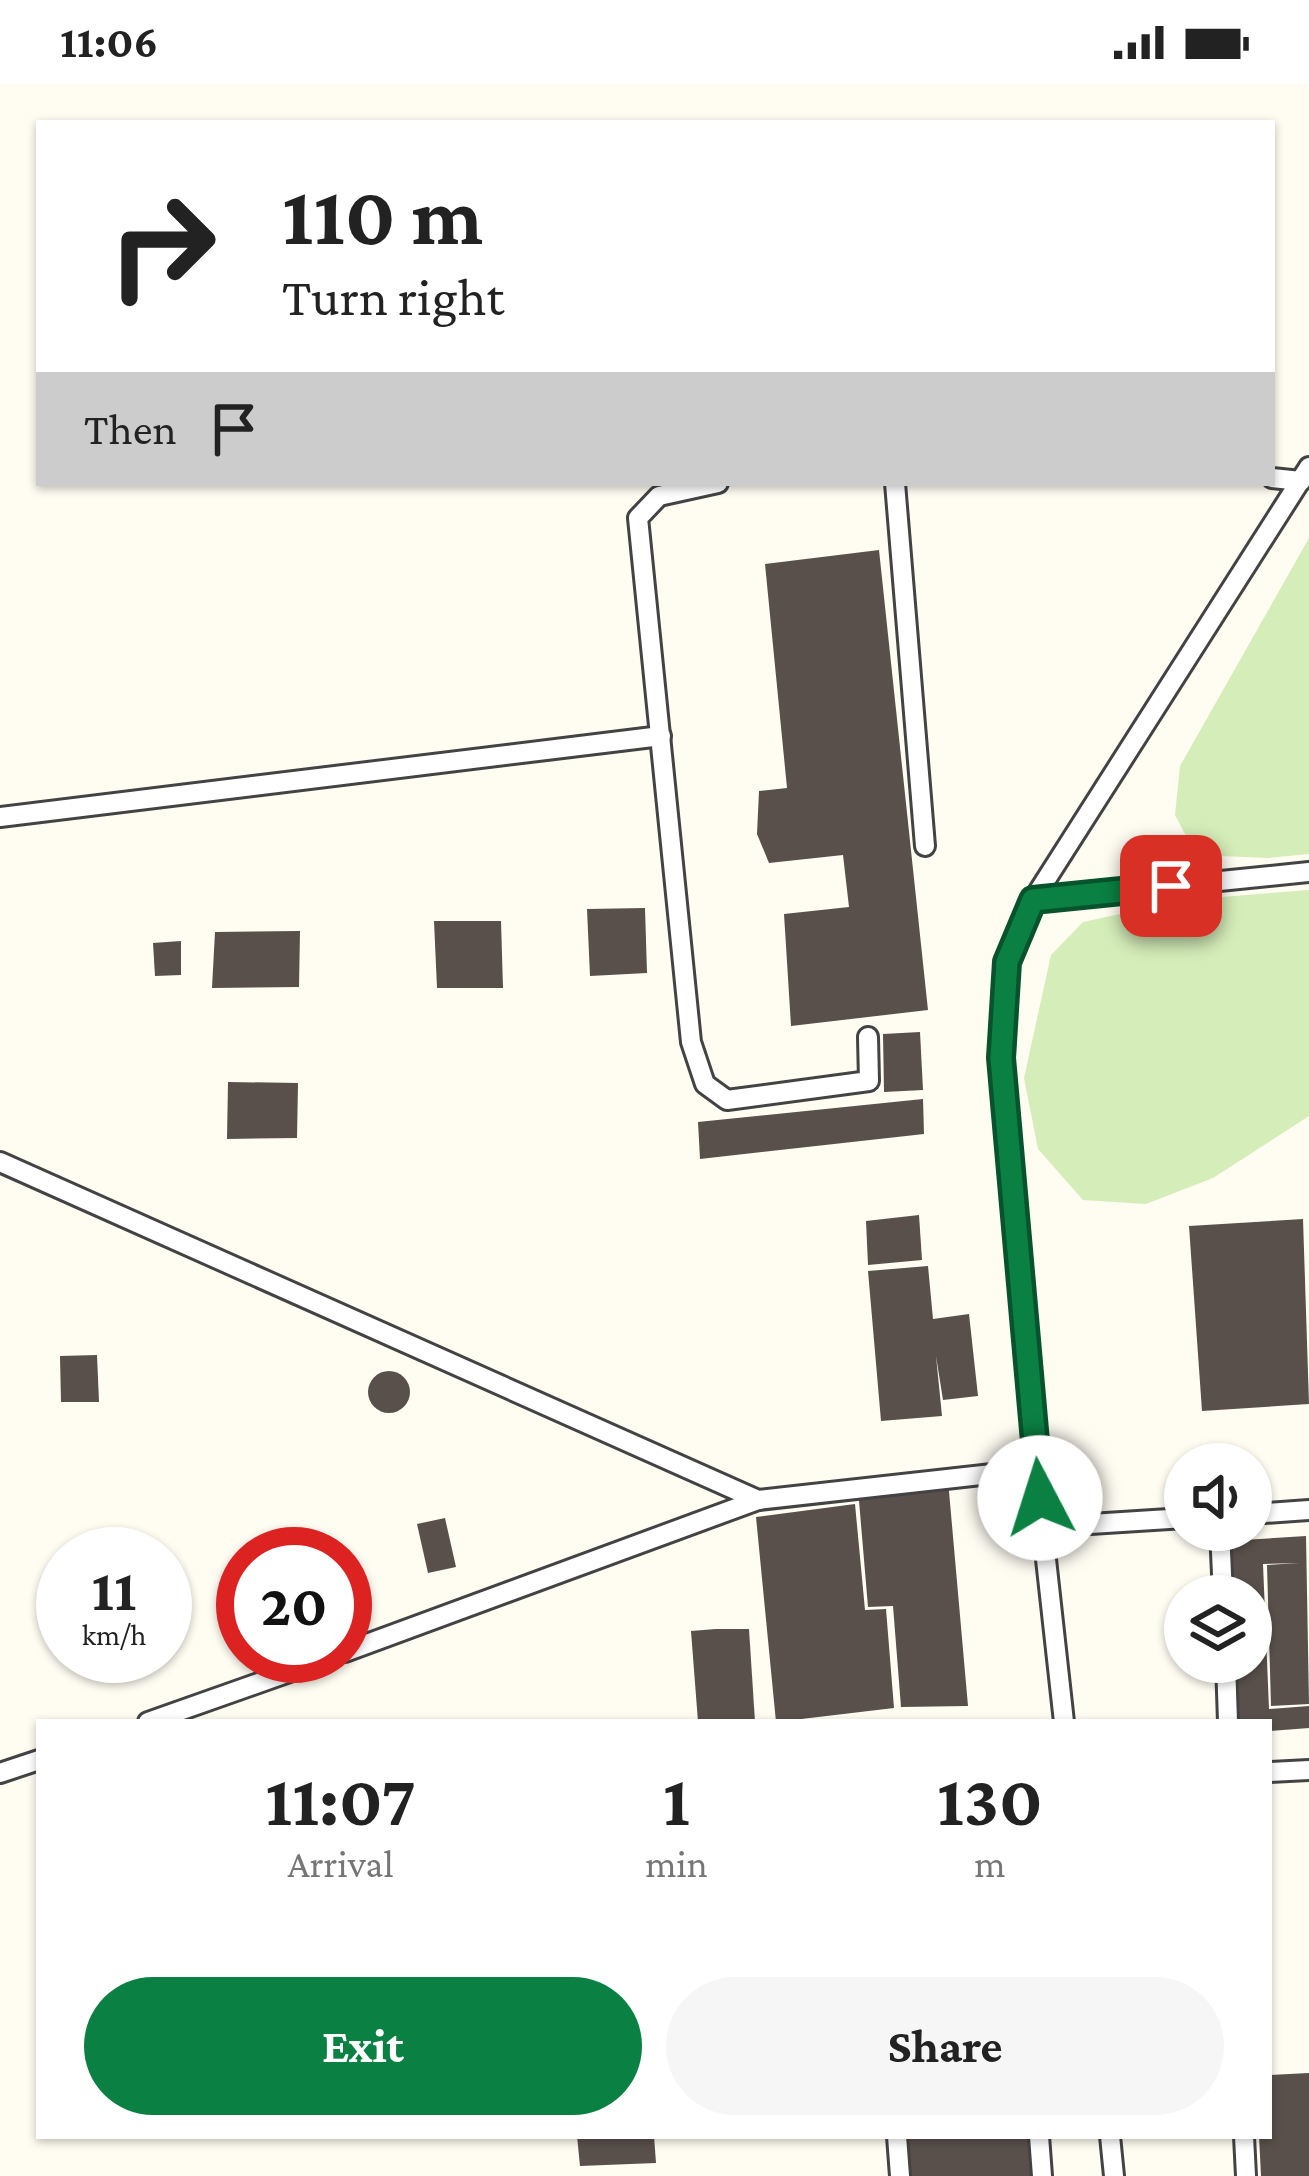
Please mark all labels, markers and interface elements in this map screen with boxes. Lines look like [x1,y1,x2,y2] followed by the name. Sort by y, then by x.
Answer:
[60,17,158,67] text: 11:06
[84,168,240,324] icon: right
[282,169,483,262] text: 110 m
[282,267,504,327] text: Turn right
[201,396,267,462] icon: arrive
[84,404,177,454] text: Then
[1120,835,1222,937] pin
[1138,853,1204,919] icon: arrive
[977,1435,1103,1561] position arrow
[1164,1443,1272,1683] map controls
[1164,1443,1272,1551] button: sound
[216,1527,372,1683] speed limit sign: 20
[92,1556,136,1623] text: 11
[1164,1575,1272,1683] button: layers
[82,1618,146,1651] text: km/h
[265,1760,416,1840] text: 11:07
[663,1760,690,1840] text: 1
[937,1760,1043,1840] text: 130
[288,1842,394,1885] text: Arrival
[645,1842,708,1885] text: min
[974,1842,1006,1885] text: m
[84,1977,642,2115] button: Exit
[666,1977,1224,2115] button: Share

